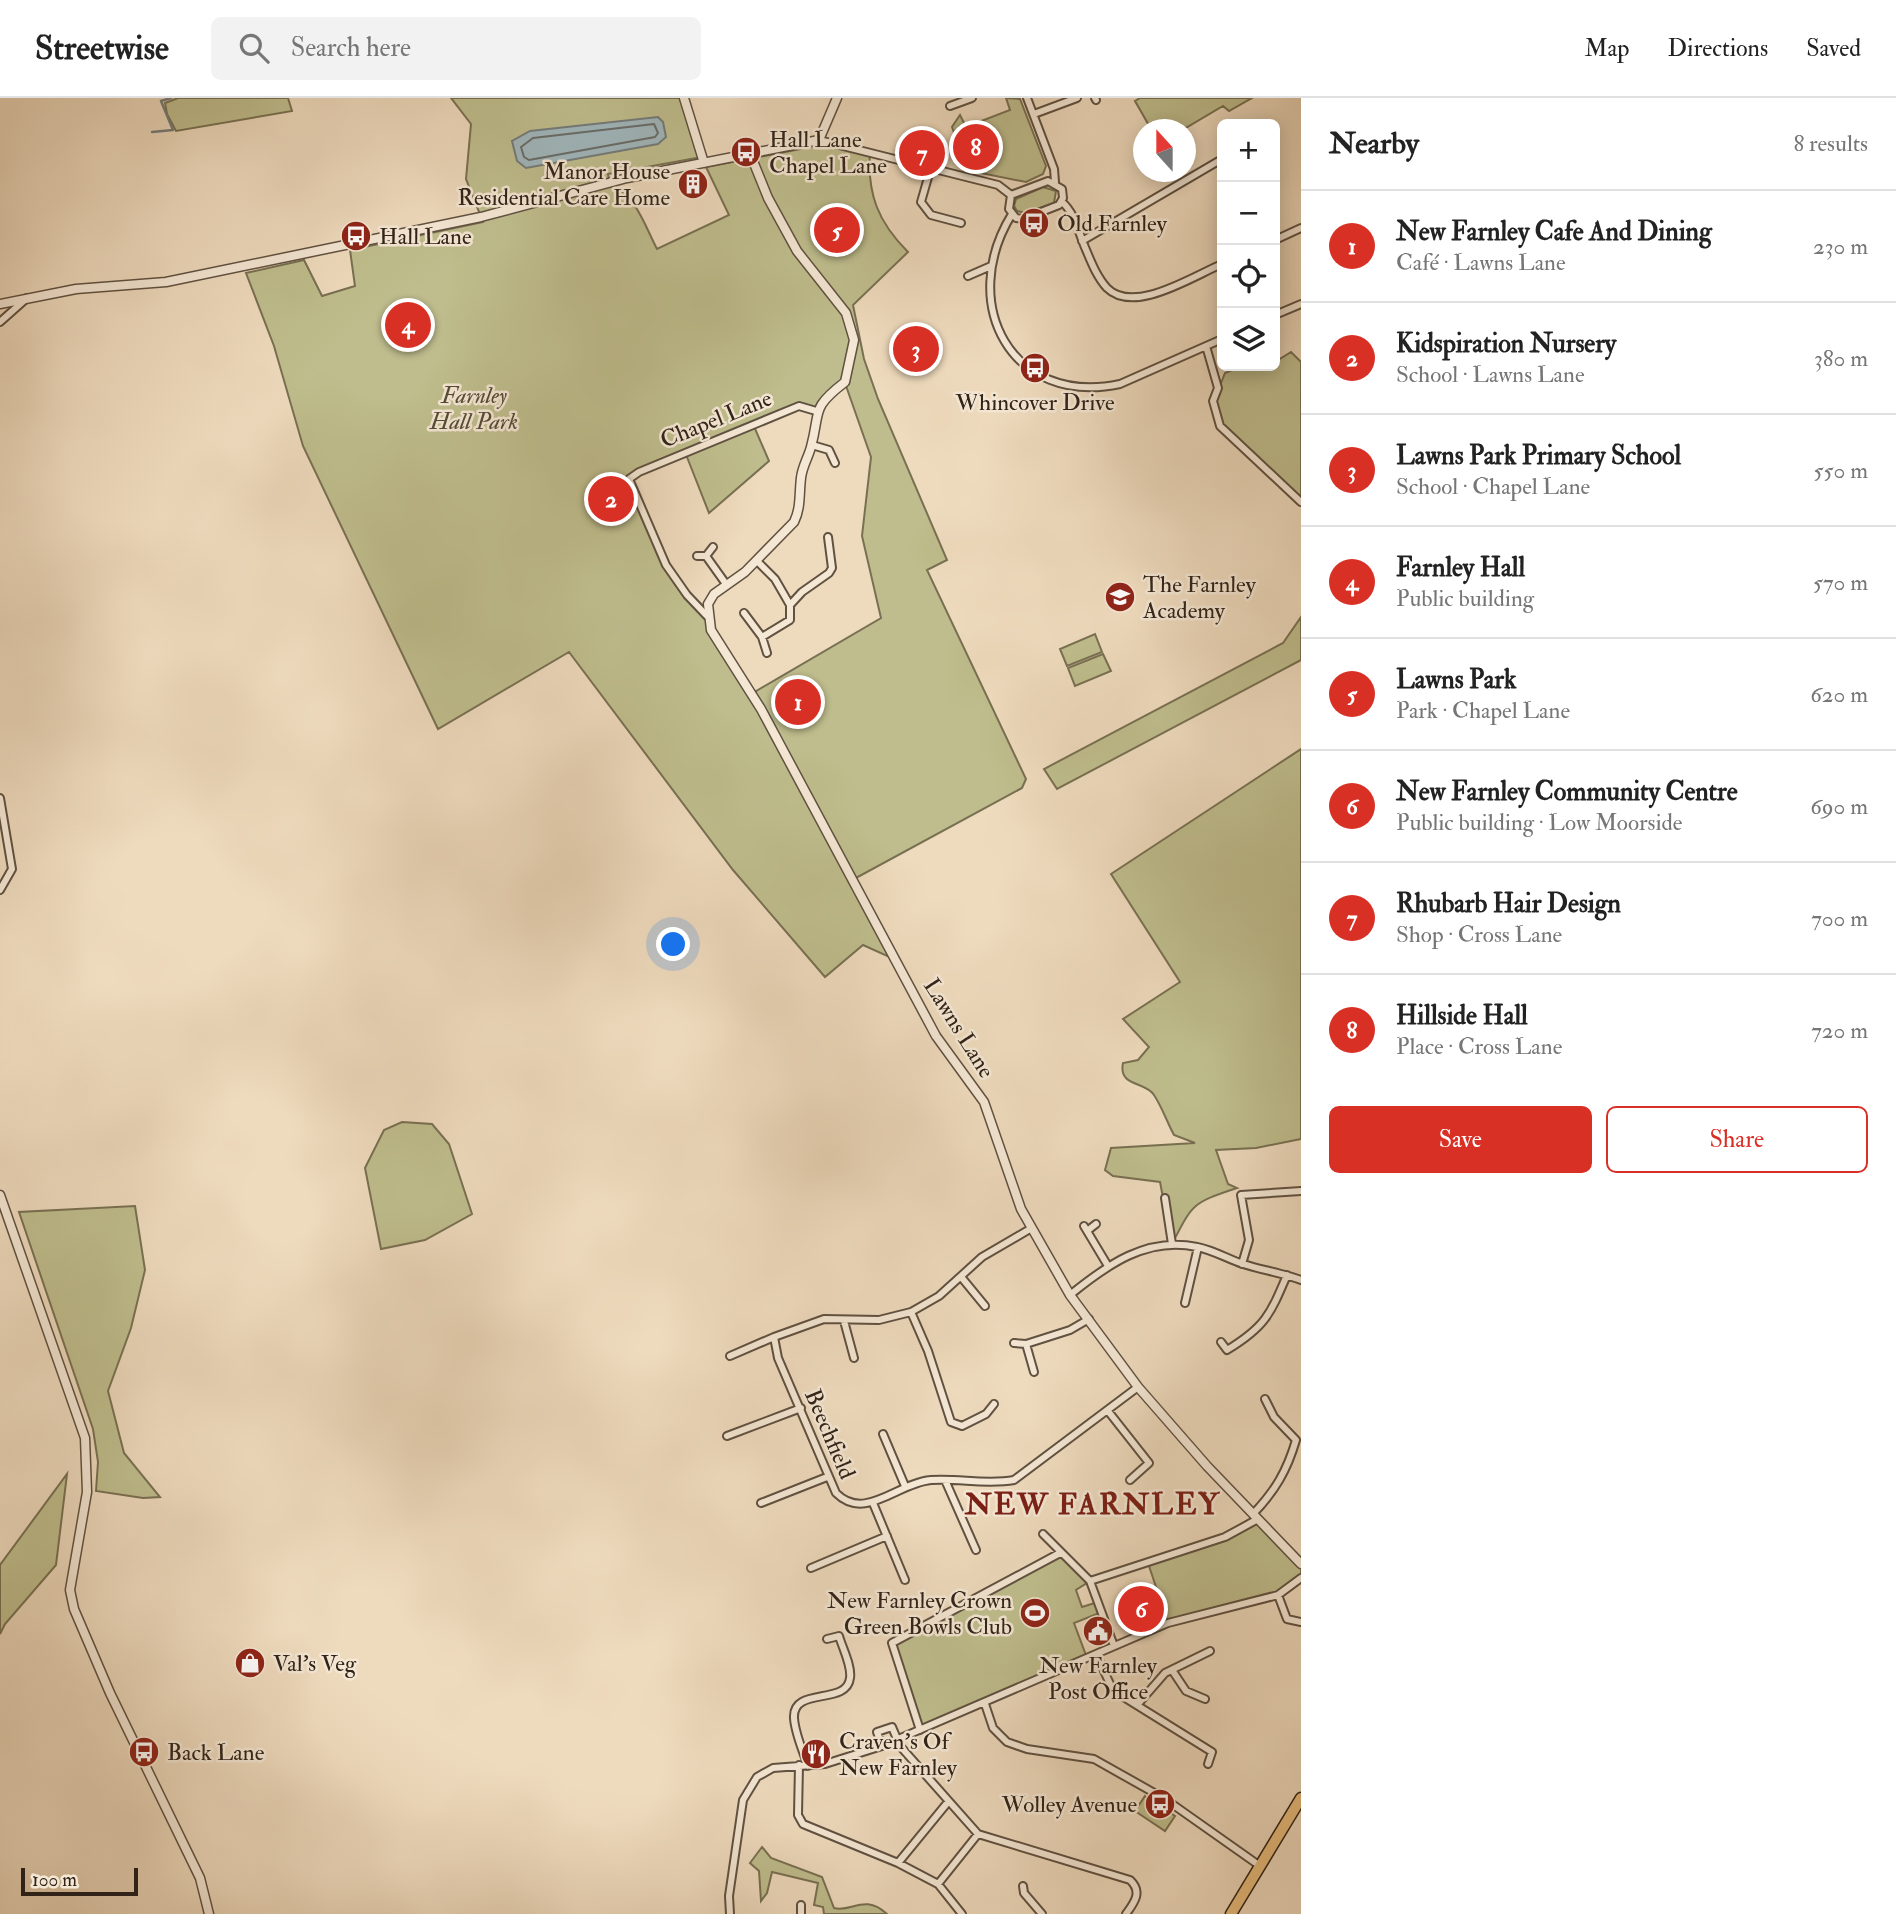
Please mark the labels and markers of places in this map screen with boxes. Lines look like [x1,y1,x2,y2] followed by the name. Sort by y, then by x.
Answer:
[953,121,999,173] pin: 8
[769,125,887,181] place label: Hall Lane Chapel Lane
[899,127,945,179] pin: 7
[729,135,763,169] bus stop icon: Hall Lane Chapel Lane
[458,157,670,212] place label: Manor House Residential Care Home
[676,167,710,201] building icon: Manor House Residential Care Home
[814,204,860,256] pin: 5
[1017,206,1051,240] bus stop icon: Old Farnley
[1057,209,1168,238] place label: Old Farnley
[339,219,373,253] bus stop icon: Hall Lane
[379,222,472,251] place label: Hall Lane
[385,299,431,351] pin: 4
[893,323,939,375] pin: 3
[1018,351,1052,385] bus stop icon: Whincover Drive
[954,388,1115,417] place label: Whincover Drive
[588,473,634,525] pin: 2
[1142,570,1257,625] place label: The Farnley Academy
[1103,580,1137,614] school or university icon: The Farnley Academy
[775,676,821,728] pin: 1
[1118,1583,1164,1635] pin: 6
[827,1586,1012,1641] place label: New Farnley Crown Green Bowls Club
[1018,1596,1052,1630] sports icon: New Farnley Crown Green Bowls Club
[1081,1614,1115,1648] public building icon: New Farnley Post Office
[233,1646,267,1680] shop icon: Val's Veg
[273,1649,357,1678] place label: Val's Veg
[1039,1651,1158,1706] place label: New Farnley Post Office
[839,1727,958,1782] place label: Craven's Of New Farnley
[127,1735,161,1769] bus stop icon: Back Lane
[799,1737,833,1771] restaurant icon: Craven's Of New Farnley
[167,1738,265,1767] place label: Back Lane
[1143,1787,1177,1821] bus stop icon: Wolley Avenue
[1001,1790,1137,1819] place label: Wolley Avenue

